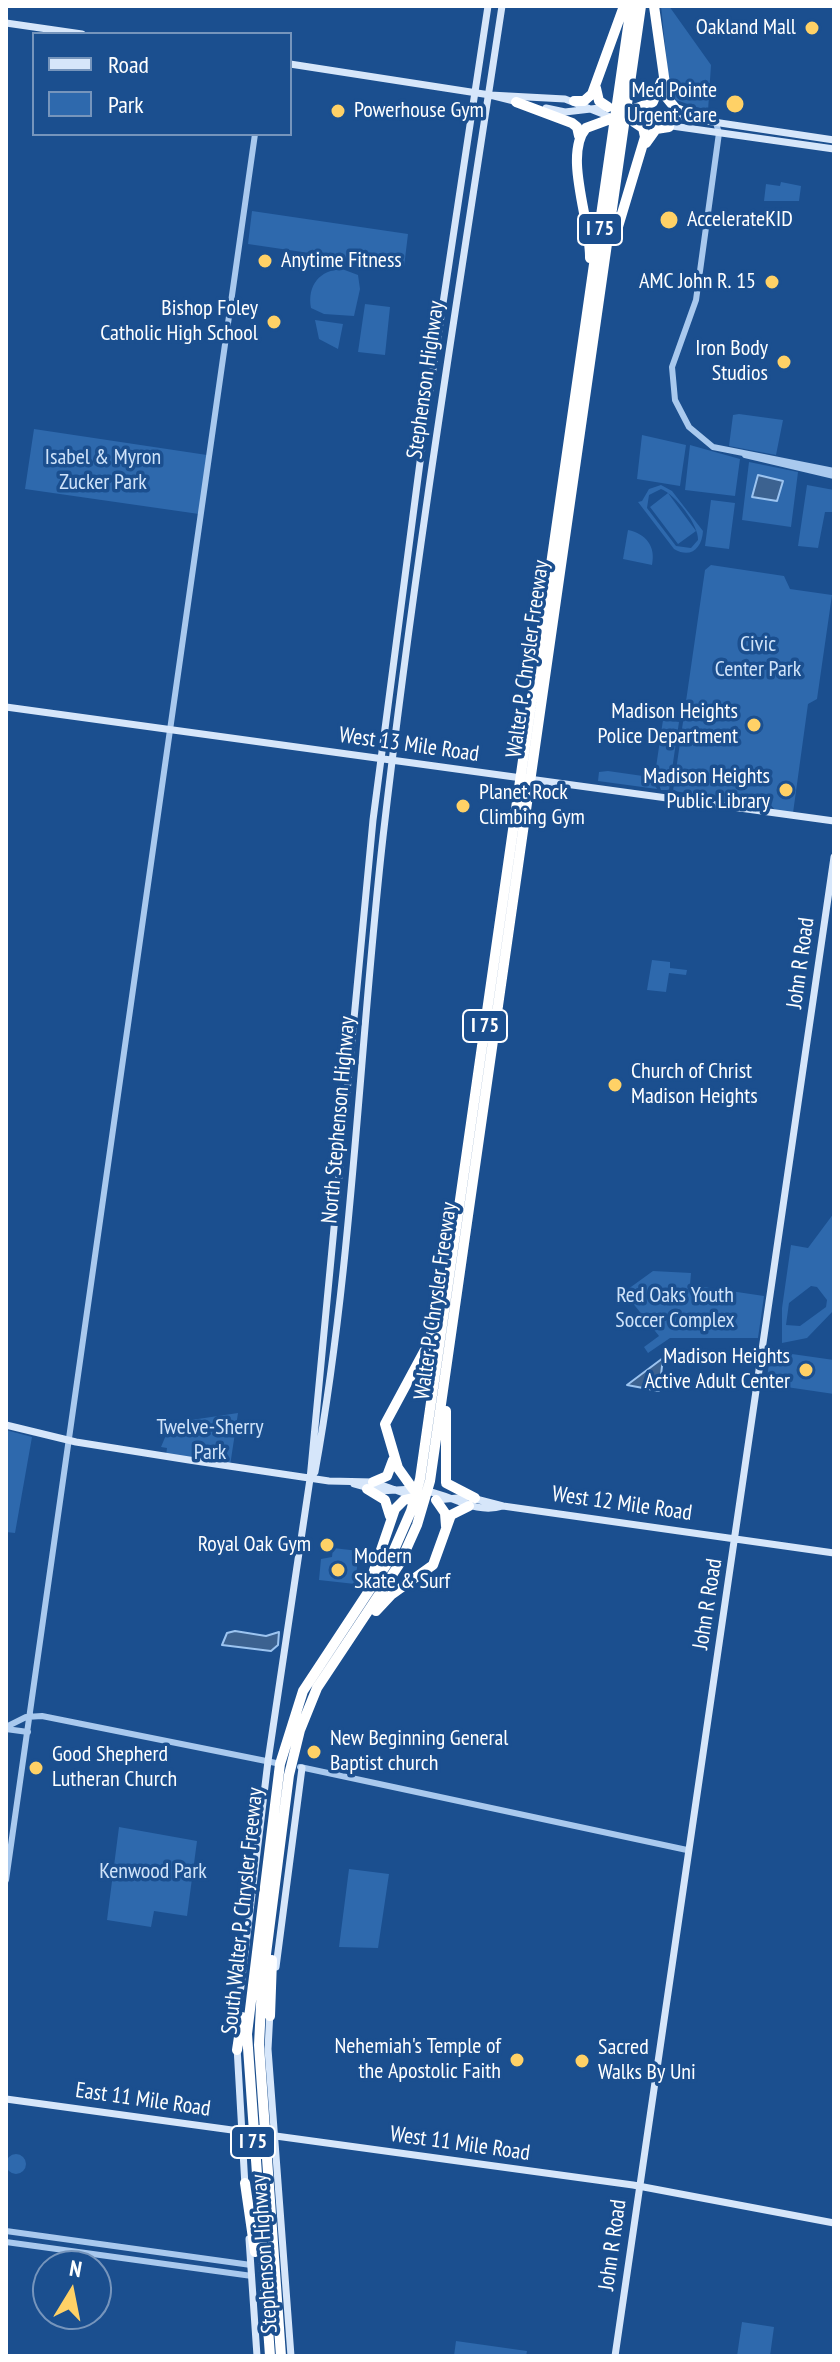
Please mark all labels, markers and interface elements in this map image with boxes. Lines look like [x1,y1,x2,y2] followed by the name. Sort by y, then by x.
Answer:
[696,15,796,41] place label: Oakland Mall
[803,19,821,37] marker: Oakland Mall
[32,32,292,136] legend
[108,49,149,80] text: Road
[627,78,717,130] place label: Med Pointe Urgent Care
[108,89,144,120] text: Park
[724,93,746,115] marker: Med Pointe Urgent Care
[354,98,484,124] place label: Powerhouse Gym
[329,102,347,120] marker: Powerhouse Gym
[687,207,793,233] place label: AccelerateKID
[658,209,680,231] marker: AccelerateKID
[578,213,622,245] road number: I 75
[281,248,402,274] place label: Anytime Fitness
[256,252,274,270] marker: Anytime Fitness
[639,269,756,295] place label: AMC John R. 15
[763,273,781,291] marker: AMC John R. 15
[100,296,258,348] place label: Bishop Foley Catholic High School
[402,299,450,461] street label: Stephenson Highway
[265,313,283,331] marker: Bishop Foley Catholic High School
[695,336,768,388] place label: Iron Body Studios
[775,353,793,371] marker: Iron Body Studios
[45,445,161,496] park label: Isabel & Myron Zucker Park
[501,559,555,759] street label: Walter P. Chrysler Freeway
[715,632,801,684] park label: Civic Center Park
[597,699,738,750] place label: Madison Heights Police Department
[745,716,763,734] marker: Madison Heights Police Department
[337,722,481,768] street label: West 13 Mile Road
[643,764,770,816] place label: Madison Heights Public Library
[479,780,585,832] place label: Planet Rock Climbing Gym
[777,781,795,799] marker: Madison Heights Public Library
[454,797,472,815] marker: Planet Rock Climbing Gym
[782,916,820,1010] street label: John R Road
[463,1010,507,1042] road number: I 75
[317,1015,361,1225] street label: North Stephenson Highway
[631,1059,758,1110] place label: Church of Christ Madison Heights
[606,1076,624,1094] marker: Church of Christ Madison Heights
[409,1201,463,1401] street label: Walter P. Chrysler Freeway
[615,1283,735,1334] park label: Red Oaks Youth Soccer Complex
[644,1344,790,1396] place label: Madison Heights Active Adult Center
[797,1361,815,1379] marker: Madison Heights Active Adult Center
[156,1415,264,1466] park label: Twelve-Sherry Park
[550,1481,694,1527] street label: West 12 Mile Road
[198,1532,311,1558] place label: Royal Oak Gym
[318,1536,336,1554] marker: Royal Oak Gym
[354,1544,450,1596] place label: Modern Skate & Surf
[688,1557,728,1651] street label: John R Road
[329,1561,347,1579] marker: Modern Skate & Surf
[330,1726,508,1778] place label: New Beginning General Baptist church
[52,1742,177,1794] place label: Good Shepherd Lutheran Church
[305,1743,323,1761] marker: New Beginning General Baptist church
[27,1759,45,1777] marker: Good Shepherd Lutheran Church
[217,1786,269,2036] street label: South Walter P. Chrysler Freeway
[99,1859,207,1885] park label: Kenwood Park
[334,2034,501,2086] place label: Nehemiah's Temple of the Apostolic Faith
[598,2035,696,2086] place label: Sacred Walks By Uni
[508,2051,526,2069] marker: Nehemiah's Temple of the Apostolic Faith
[573,2052,591,2070] marker: Sacred Walks By Uni
[74,2077,212,2123] street label: East 11 Mile Road
[388,2121,532,2167] street label: West 11 Mile Road
[231,2126,275,2158] road number: I 75
[246,2174,284,2334] street label: Stephenson Highway
[594,2198,632,2292] street label: John R Road
[32,2250,112,2330] north arrow
[68,2254,84,2283] text: N

